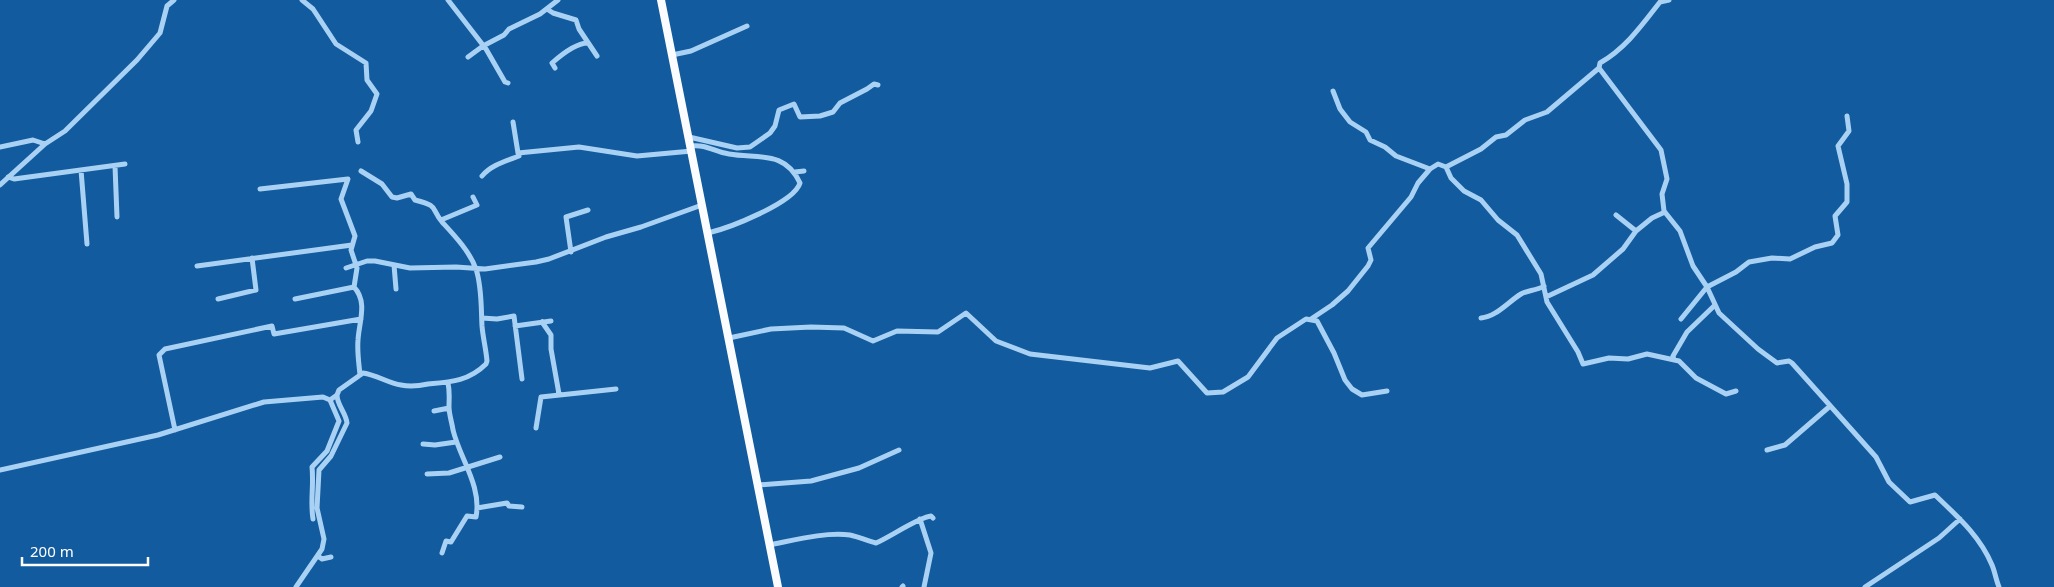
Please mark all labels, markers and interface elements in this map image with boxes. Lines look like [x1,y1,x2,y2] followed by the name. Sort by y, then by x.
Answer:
[22,534,149,566] scale bar
[30,541,74,561] text: 200 m

